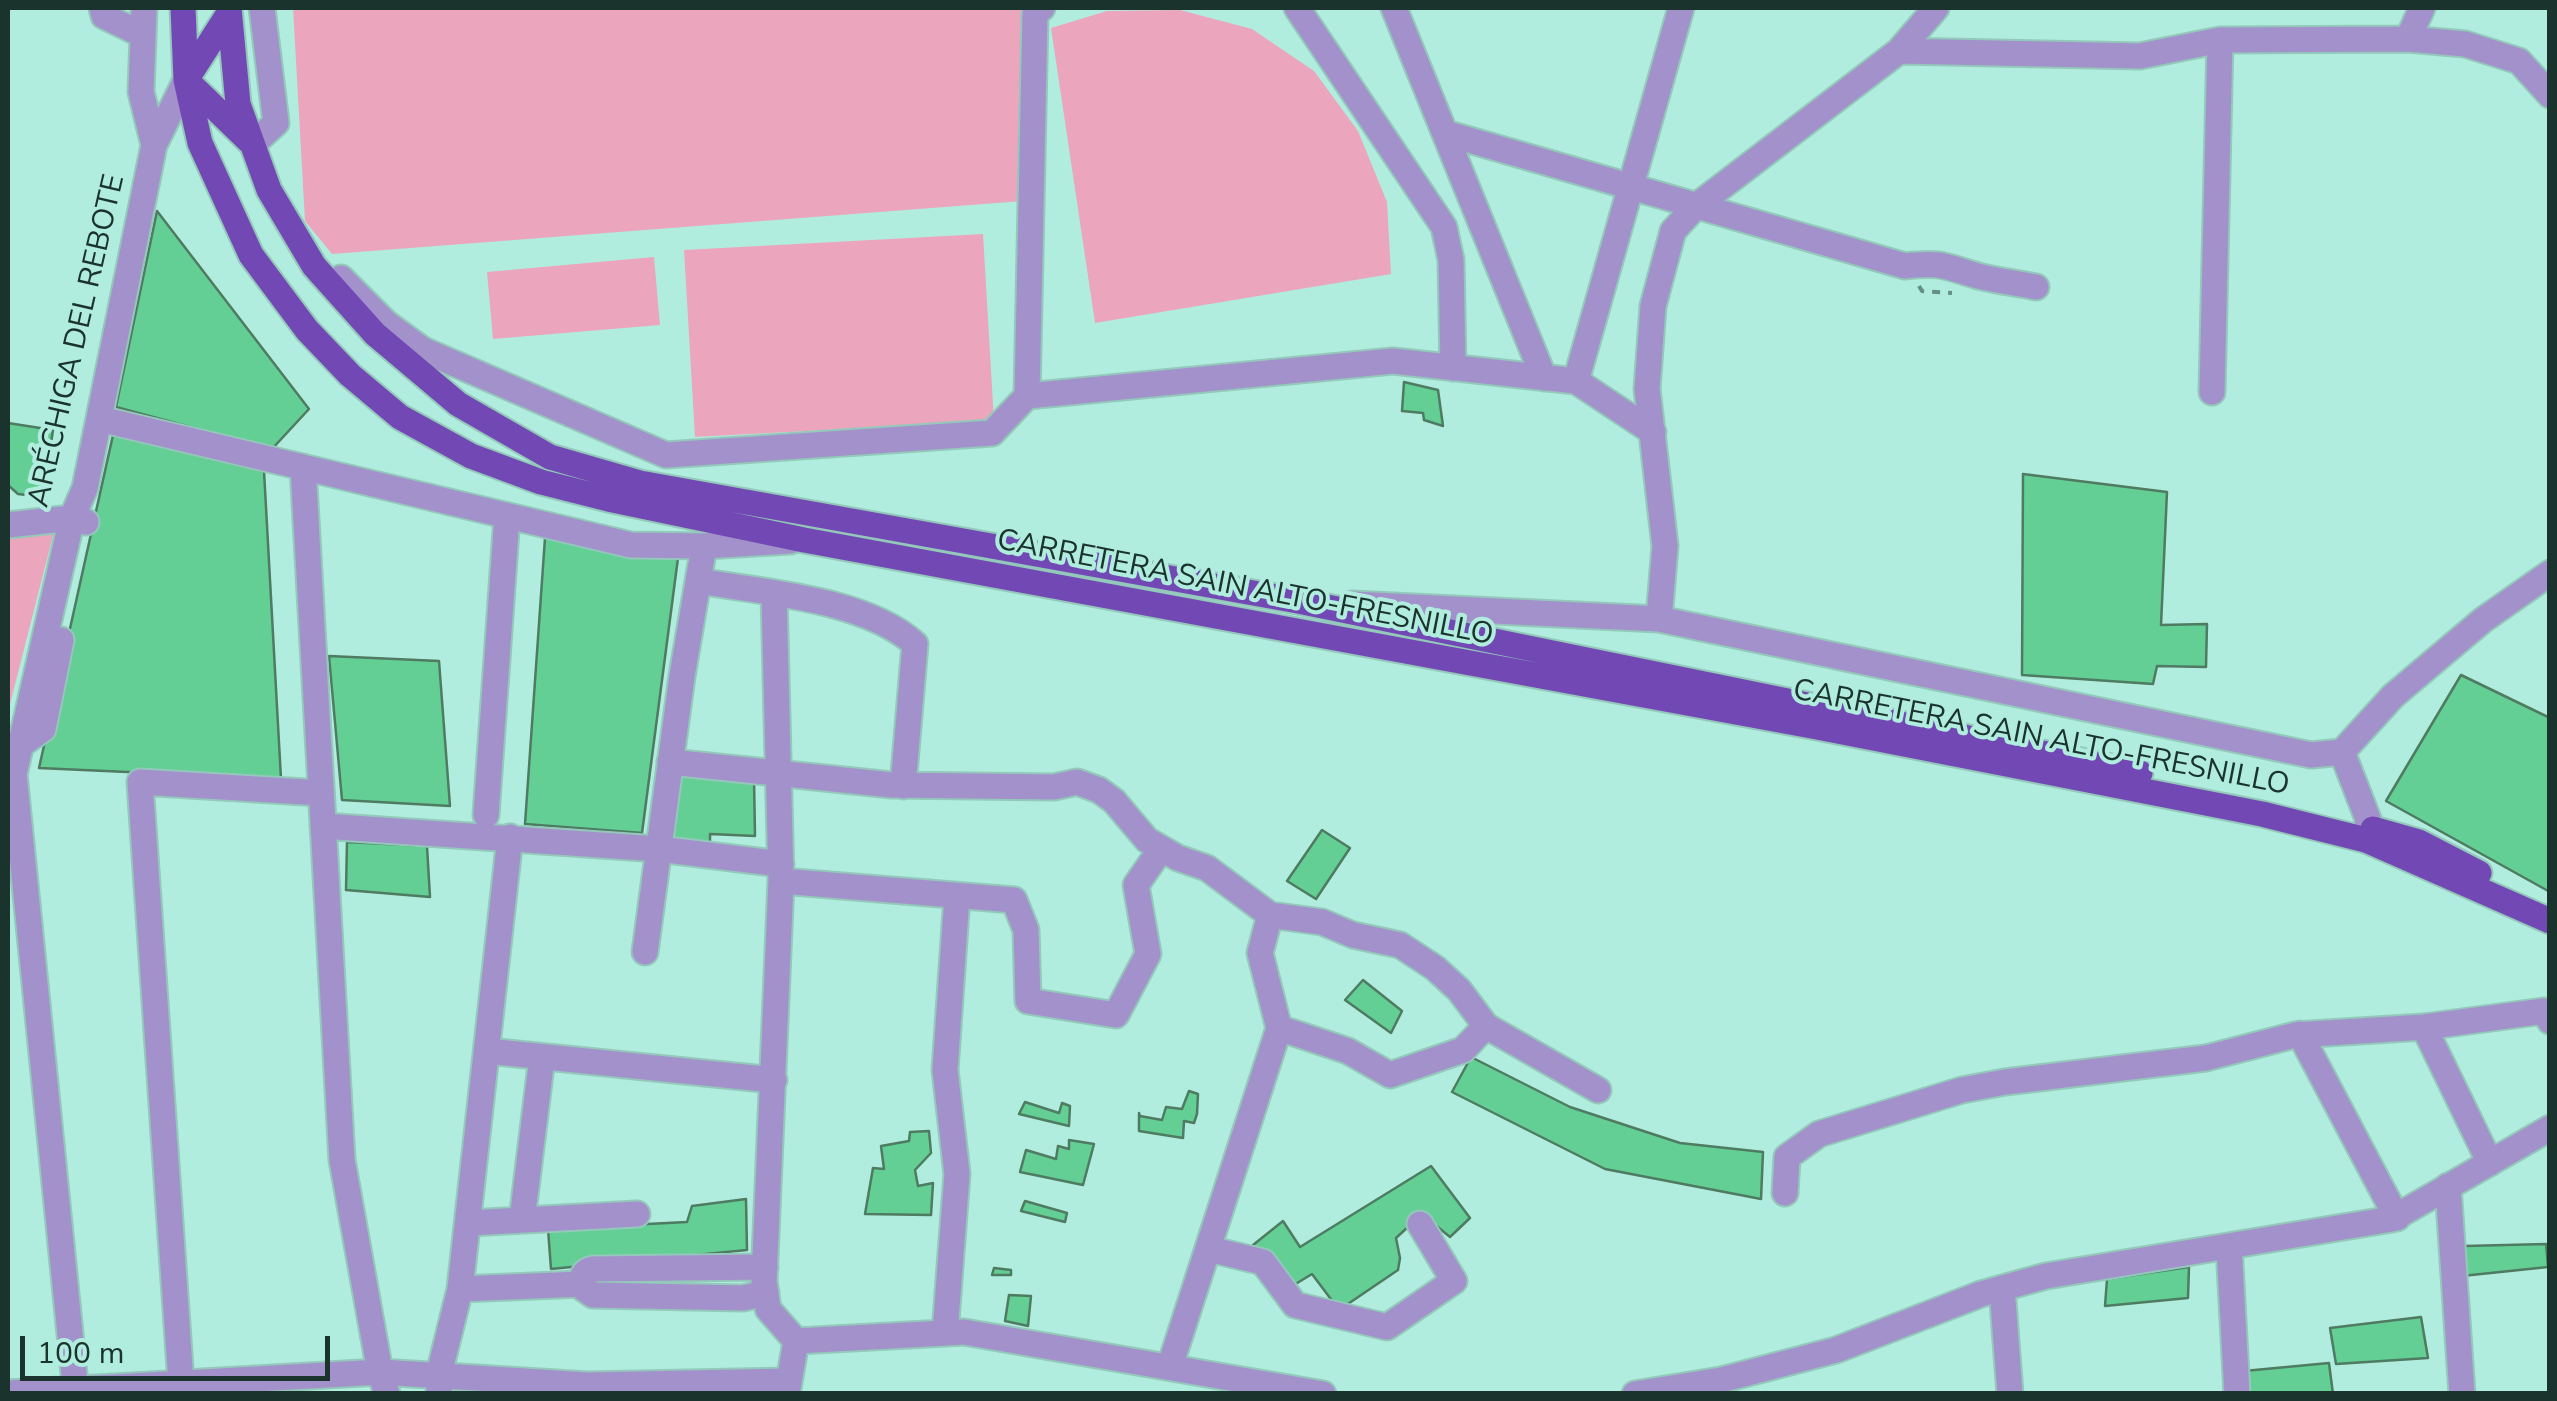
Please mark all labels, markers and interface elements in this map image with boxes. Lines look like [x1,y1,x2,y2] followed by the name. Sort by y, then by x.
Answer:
[22,171,134,511] street label: ARÉCHIGA DEL REBOTE
[994,523,1496,655] street label: CARRETERA SAIN ALTO-FRESNILLO
[1790,673,2292,805] street label: CARRETERA SAIN ALTO-FRESNILLO
[25,1316,335,1378] scale bar
[37,1333,124,1374] text: 100 m

